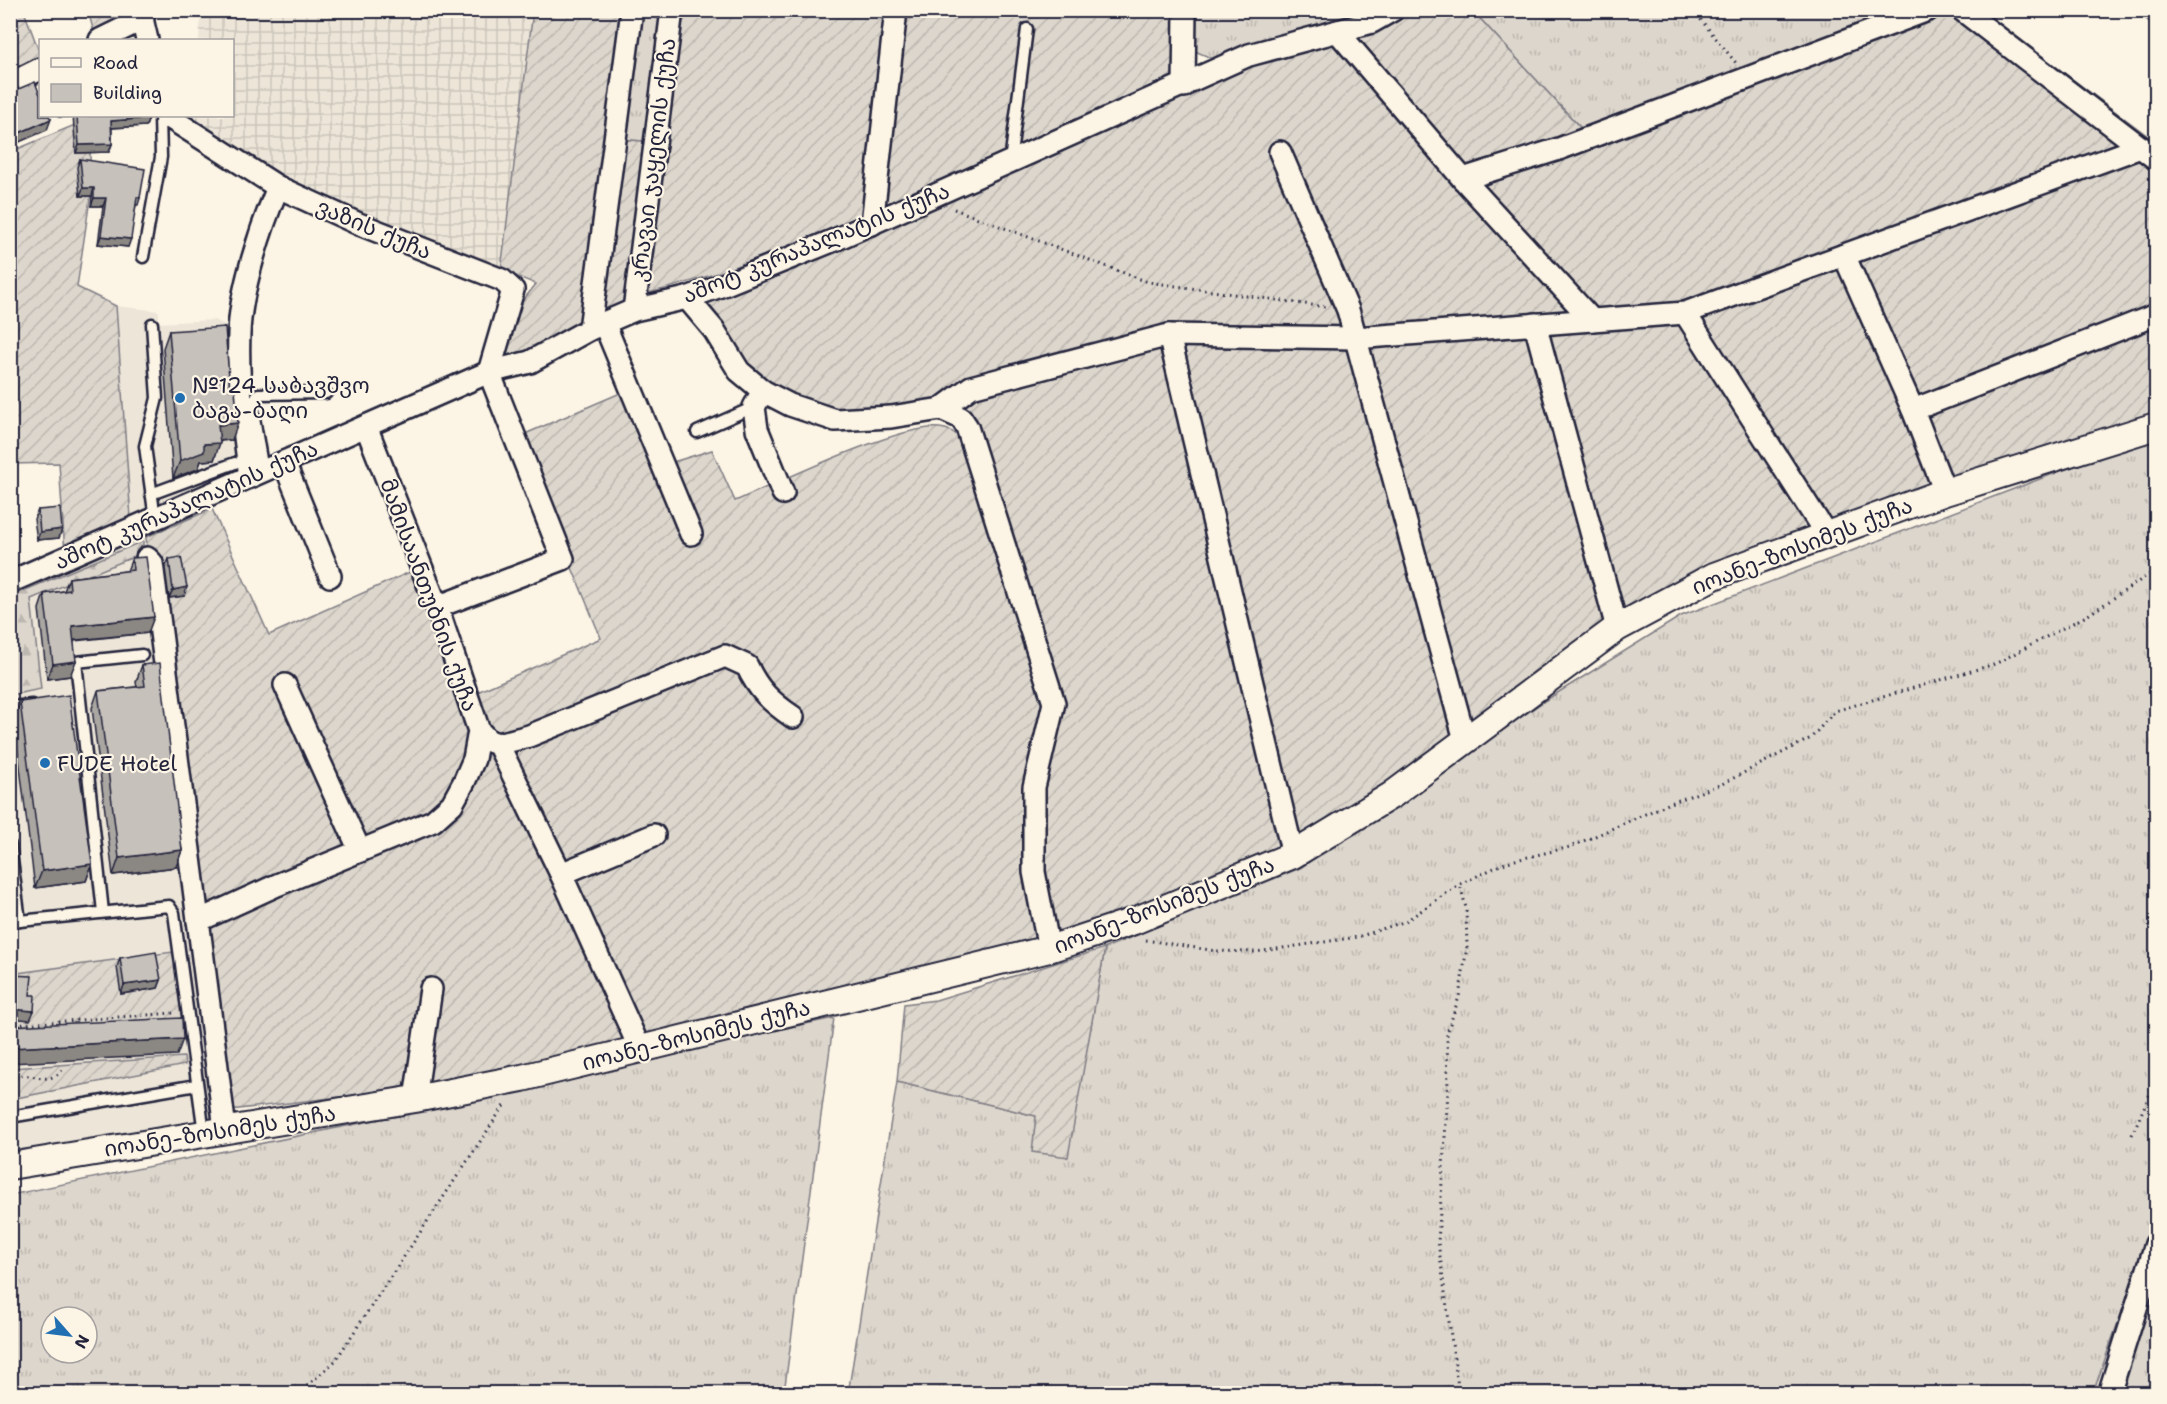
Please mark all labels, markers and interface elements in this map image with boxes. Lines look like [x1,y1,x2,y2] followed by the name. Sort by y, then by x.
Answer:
[624,36,682,284] street label: კრავაი ჯაყელის ქუჩა
[39,39,234,117] legend
[93,51,138,75] text: Road
[93,81,162,105] text: Building
[678,176,954,310] street label: აშოტ კურაპალატის ქუჩა
[312,192,436,266] street label: ვაზის ქუჩა
[192,371,370,425] place label: №124 საბავშვო ბაგა-ბაღი
[173,391,187,405] marker: №124 საბავშვო ბაგა-ბაღი
[50,434,322,576] street label: აშოტ კურაპალატის ქუჩა
[373,474,485,716] street label: მამისაანთუბნის ქუჩა
[1688,491,1916,601] street label: იოანე-ზოსიმეს ქუჩა
[57,749,178,778] place label: FUDE Hotel
[38,756,52,770] marker: FUDE Hotel
[1050,850,1278,960] street label: იოანე-ზოსიმეს ქუჩა
[579,993,813,1077] street label: იოანე-ზოსიმეს ქუჩა
[102,1098,338,1164] street label: იოანე-ზოსიმეს ქუჩა
[39,1305,99,1365] north arrow
[70,1331,94,1352] text: N

